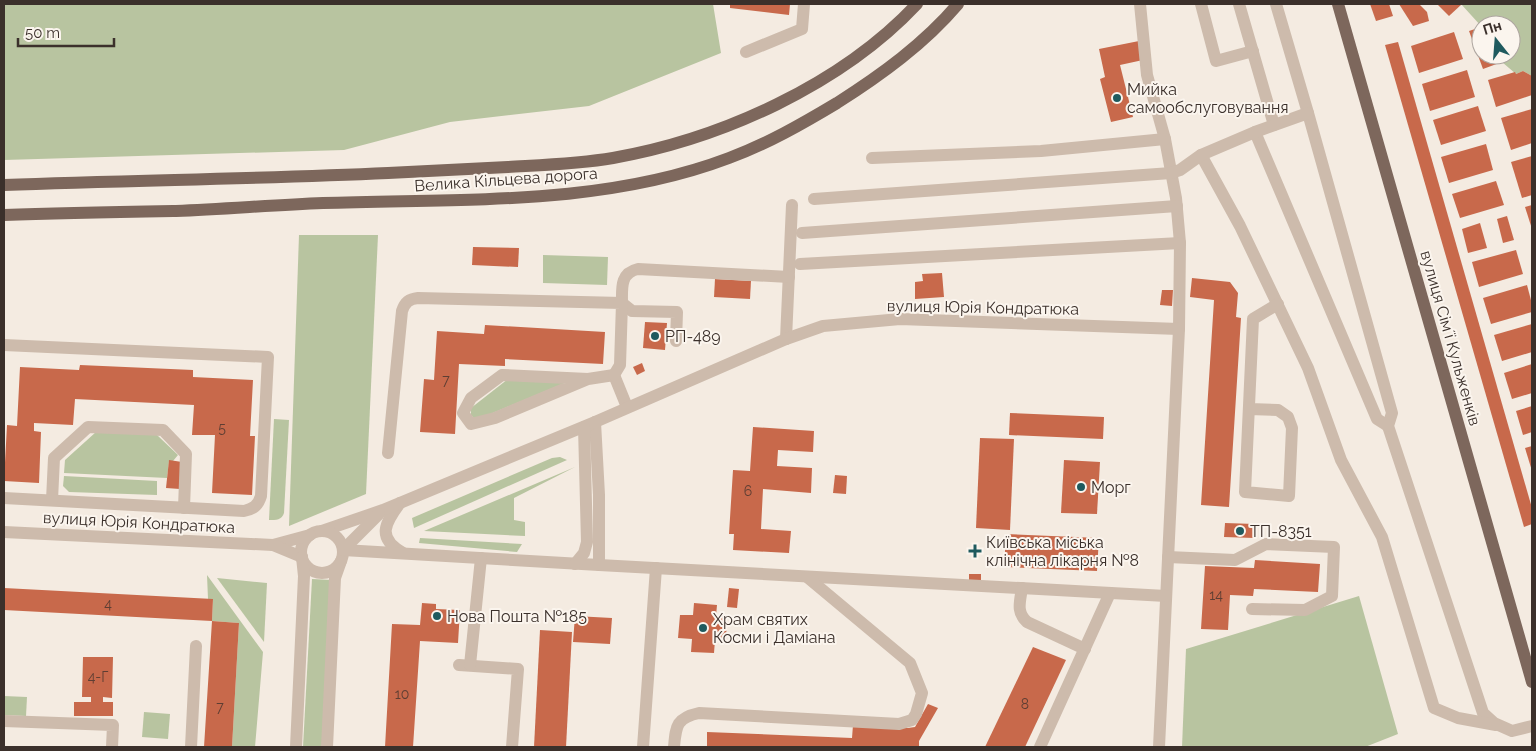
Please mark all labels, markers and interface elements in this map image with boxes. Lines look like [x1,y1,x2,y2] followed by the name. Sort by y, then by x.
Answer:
[18,15,114,47] scale bar
[1471,15,1521,65] north arrow
[1481,17,1503,38] text: Пн
[25,24,60,42] text: 50 m
[1127,80,1289,117] place label: Мийка самообслуговування
[1111,92,1123,104] marker: Мийка самообслуговування
[414,164,598,195] street label: Велика Кільцева дорога
[1416,248,1485,428] street label: вулиця Сімʼї Кульженків
[887,296,1079,319] street label: вулиця Юрія Кондратюка
[665,327,721,346] place label: РП-489
[649,330,661,342] marker: РП-489
[442,372,450,388] house number: 7
[218,420,226,436] house number: 5
[1091,478,1131,497] place label: Морг
[1075,481,1087,493] marker: Морг
[744,483,752,499] house number: 6
[43,508,235,537] street label: вулиця Юрія Кондратюка
[1250,522,1312,541] place label: ТП-8351
[1234,525,1246,537] marker: ТП-8351
[986,533,1139,570] place label: Київська міська клінічна лікарня №8
[968,544,982,558] marker: Київська міська клінічна лікарня №8
[1209,587,1223,603] house number: 14
[104,596,112,612] house number: 4
[447,607,587,626] place label: Нова Пошта №185
[431,610,443,622] marker: Нова Пошта №185
[713,610,836,647] place label: Храм святих Косми і Даміана
[697,622,709,634] marker: Храм святих Косми і Даміана
[88,669,108,685] house number: 4-Г
[395,686,409,702] house number: 10
[1021,696,1029,712] house number: 8
[216,699,224,715] house number: 7

